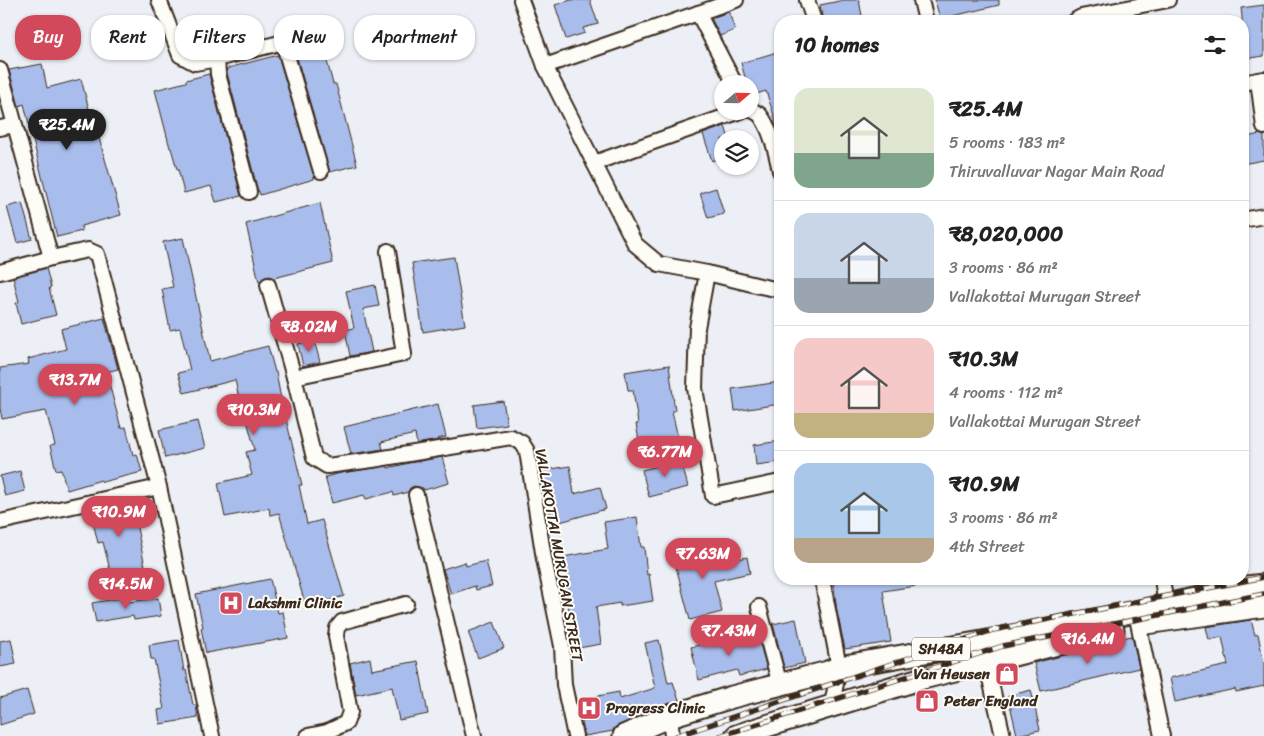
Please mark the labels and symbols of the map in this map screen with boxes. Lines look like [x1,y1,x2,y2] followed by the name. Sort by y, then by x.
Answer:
[714,75,759,120] north arrow
[26,108,108,151] pin: ₹25.4M
[268,310,350,353] pin: ₹8.02M
[34,364,116,406] pin: ₹13.7M
[213,394,295,436] pin: ₹10.3M
[624,436,706,478] pin: ₹6.77M
[527,447,591,664] street label: VALLAKOTTAI MURUGAN STREET
[78,496,160,538] pin: ₹10.9M
[662,538,744,580] pin: ₹7.63M
[85,568,167,610] pin: ₹14.5M
[218,590,244,616] hospital icon: Lakshmi Clinic
[248,590,343,616] place label: Lakshmi Clinic
[688,614,770,657] pin: ₹7.43M
[1047,622,1129,665] pin: ₹16.4M
[912,638,970,661] road number: SH48A
[913,661,991,687] place label: Van Heusen
[994,661,1020,687] shop icon: Van Heusen
[914,688,940,714] shop icon: Peter England
[944,688,1039,714] place label: Peter England
[576,695,602,721] hospital icon: Progress Clinic
[606,695,706,721] place label: Progress Clinic

